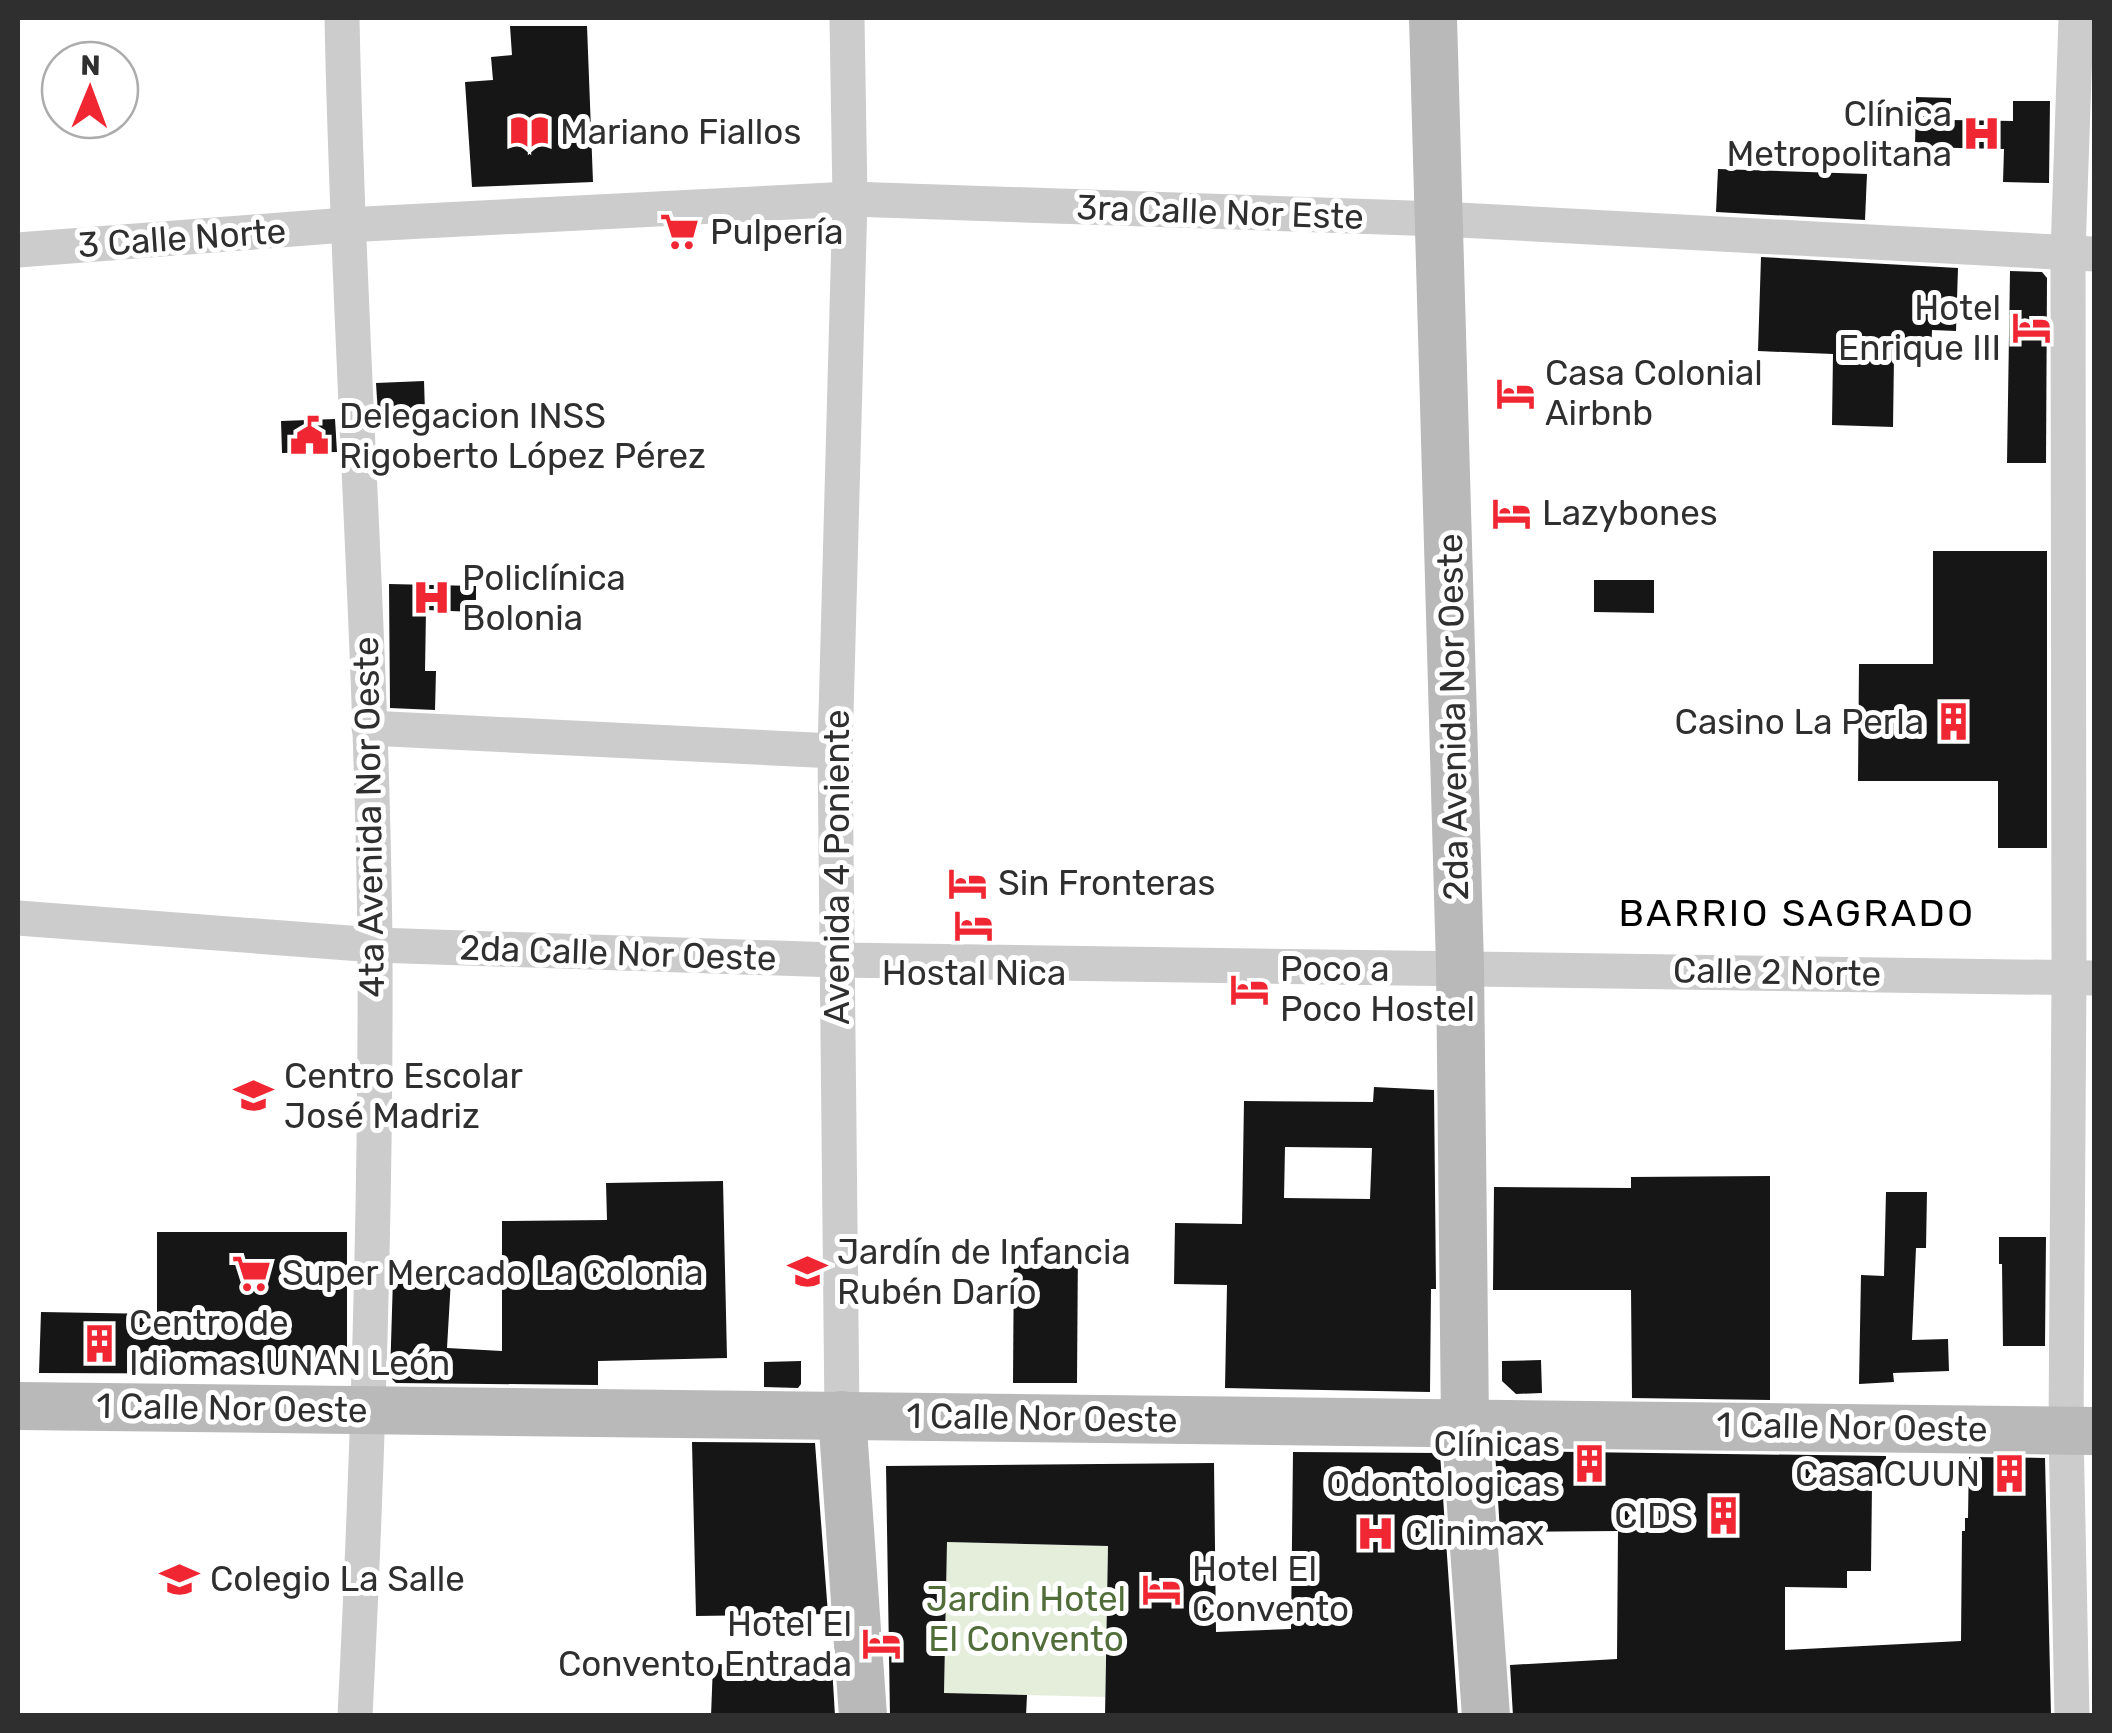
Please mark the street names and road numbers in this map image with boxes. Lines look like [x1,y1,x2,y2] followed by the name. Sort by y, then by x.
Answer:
[1076,186,1364,238] street label: 3ra Calle Nor Este
[77,210,287,266] street label: 3 Calle Norte
[1429,533,1477,901] street label: 2da Avenida Nor Oeste
[345,636,393,998] street label: 4ta Avenida Nor Oeste
[816,709,858,1025] street label: Avenida 4 Poniente
[459,926,777,980] street label: 2da Calle Nor Oeste
[1673,949,1881,995] street label: Calle 2 Norte
[96,1385,368,1431] street label: 1 Calle Nor Oeste
[906,1395,1178,1441] street label: 1 Calle Nor Oeste
[1716,1404,1988,1450] street label: 1 Calle Nor Oeste

